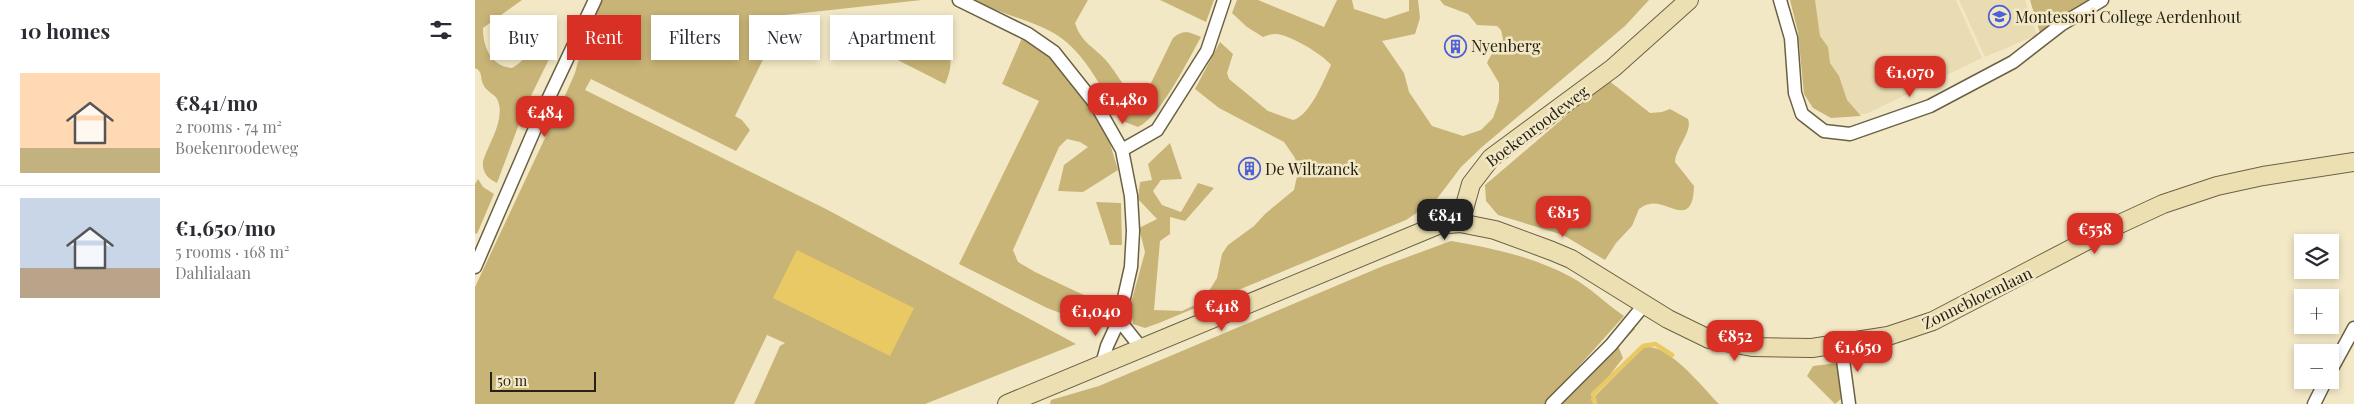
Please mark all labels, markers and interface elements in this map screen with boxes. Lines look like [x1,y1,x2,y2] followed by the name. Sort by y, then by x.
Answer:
[1987,5,2011,29] school or university icon: Montessori College Aerdenhout
[2015,6,2242,27] place label: Montessori College Aerdenhout
[490,15,557,60] chip: Buy
[567,15,641,60] chip: Rent
[651,15,739,60] chip: Filters
[749,15,820,60] chip: New
[830,15,953,60] chip: Apartment
[20,16,110,44] text: 10 homes
[427,16,455,44] icon: filters
[1443,34,1467,58] building icon: Nyenberg
[1471,35,1541,56] place label: Nyenberg
[1869,56,1951,98] pin: €1,070
[1886,61,1934,82] text: €1,070
[1481,80,1593,171] street label: Boekenroodeweg
[1082,82,1164,125] pin: €1,480
[175,88,258,116] text: €841/mo
[1099,88,1147,109] text: €1,480
[60,93,120,153] icon: home
[515,96,575,138] pin: €484
[527,101,563,122] text: €484
[175,116,282,137] text: 2 rooms · 74 m²
[175,137,298,158] text: Boekenroodeweg
[1237,157,1261,181] building icon: De Wiltzanck
[1265,158,1359,179] place label: De Wiltzanck
[1533,196,1593,238] pin: €815
[1415,198,1475,241] pin: €841
[1547,201,1579,222] text: €815
[1428,204,1462,225] text: €841
[2065,212,2125,255] pin: €558
[175,213,276,241] text: €1,650/mo
[60,218,120,278] icon: home
[2078,218,2112,239] text: €558
[2294,234,2339,389] map controls
[2294,234,2339,279] button: layers
[175,241,289,262] text: 5 rooms · 168 m²
[175,262,251,283] text: Dahlialaan
[1918,262,2036,333] street label: Zonnebloemlaan
[2294,289,2339,334] button: +
[1192,290,1252,332] pin: €418
[1055,294,1137,337] pin: €1,040
[1205,295,1239,316] text: €418
[1071,300,1121,321] text: €1,040
[1705,320,1765,362] pin: €852
[1718,325,1752,346] text: €852
[1817,330,1899,373] pin: €1,650
[1834,336,1882,357] text: €1,650
[2294,344,2339,389] button: −
[490,369,596,392] scale bar
[497,371,527,390] text: 50 m

